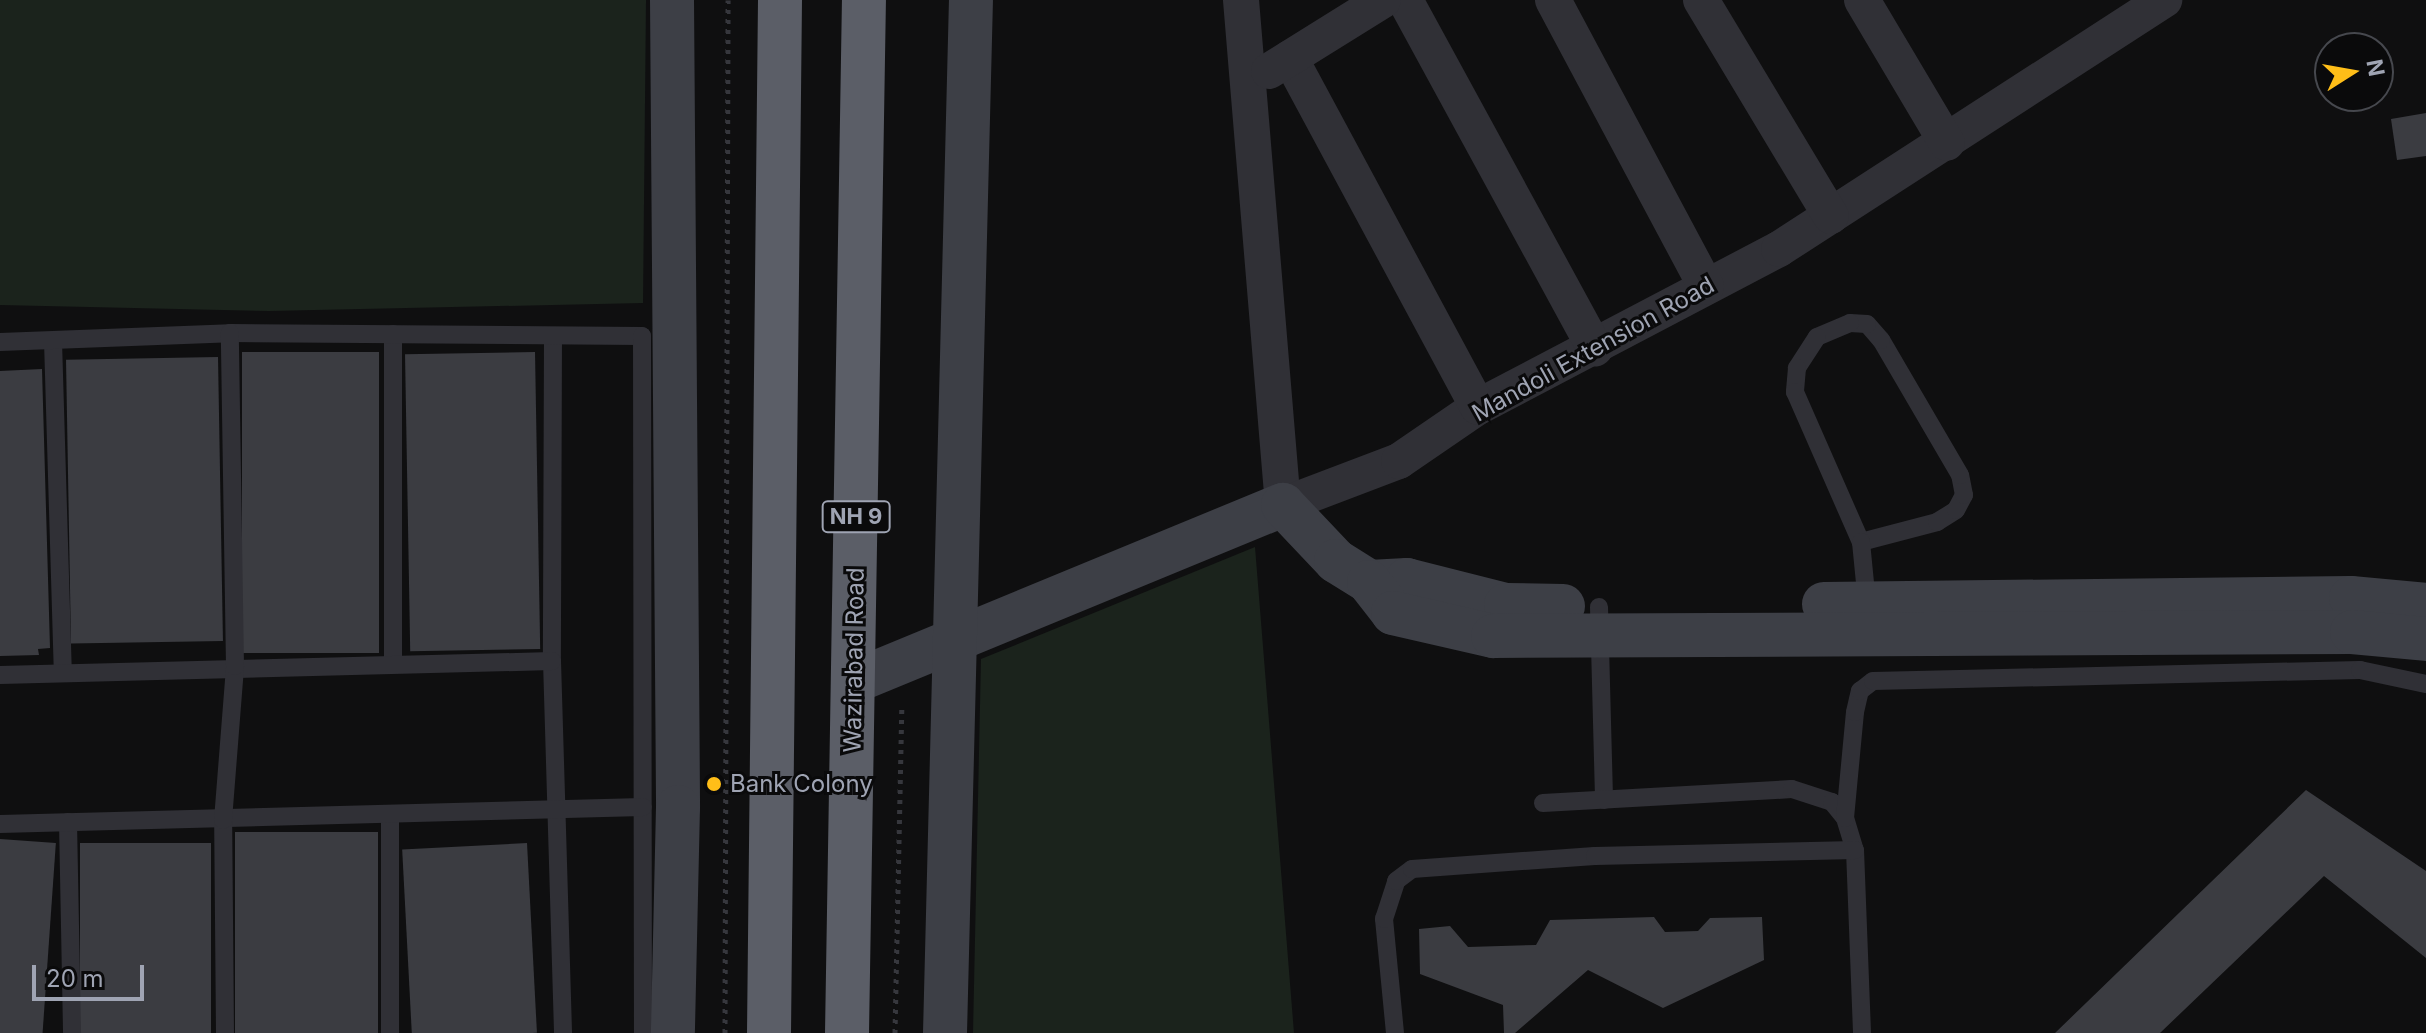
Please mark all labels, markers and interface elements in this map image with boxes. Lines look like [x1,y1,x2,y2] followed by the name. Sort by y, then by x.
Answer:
[2314,32,2394,112] north arrow
[2361,57,2390,79] text: N
[1467,270,1719,428] street label: Mandoli Extension Road
[820,499,892,535] road number: NH 9
[838,567,870,753] street label: Wazirabad Road
[730,770,873,798] place label: Bank Colony
[705,775,723,793] marker: Bank Colony
[36,949,148,999] scale bar
[46,964,104,993] text: 20 m

